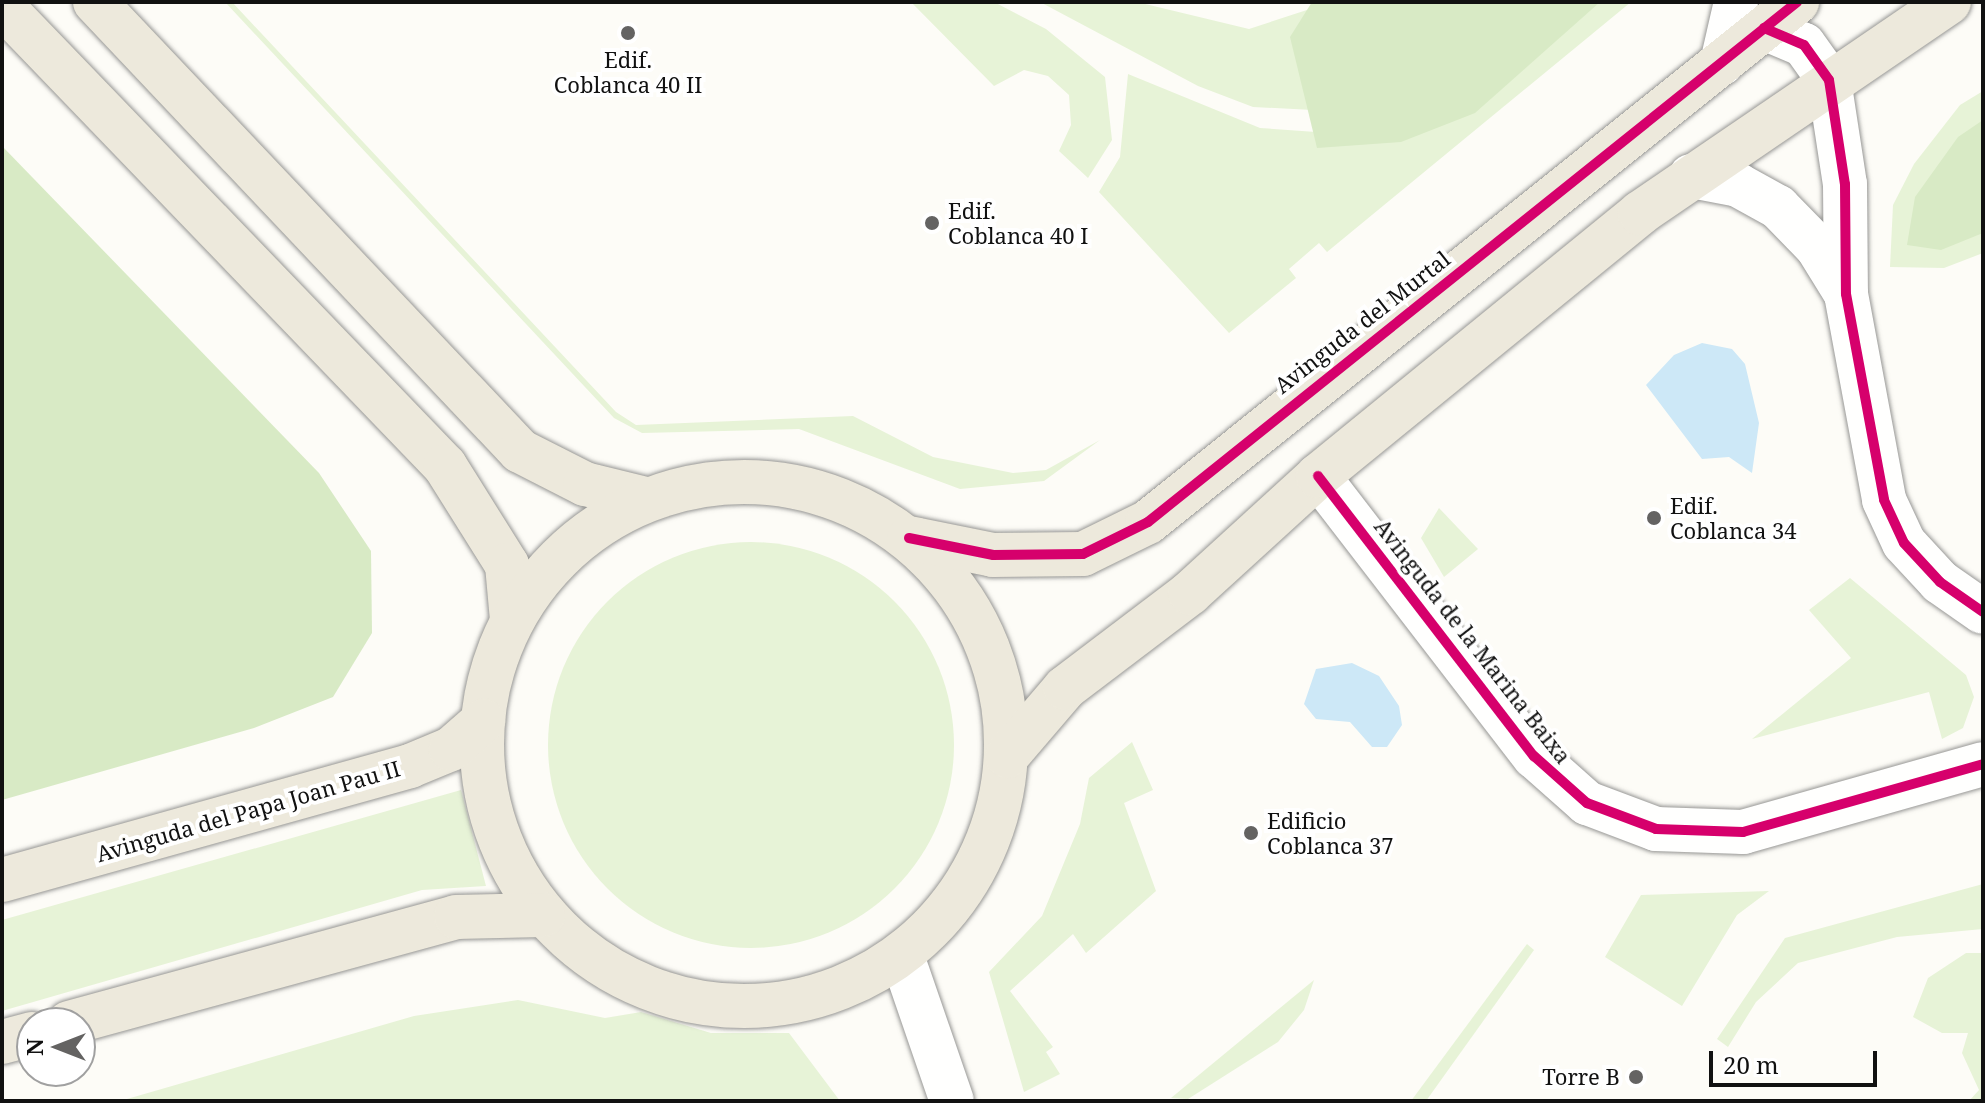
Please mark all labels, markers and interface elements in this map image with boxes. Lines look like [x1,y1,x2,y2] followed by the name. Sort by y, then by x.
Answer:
[619,24,637,42] marker: Edif. Coblanca 40 II
[554,46,702,98] place label: Edif. Coblanca 40 II
[948,197,1088,248] place label: Edif. Coblanca 40 I
[923,214,941,232] marker: Edif. Coblanca 40 I
[1269,245,1455,399] street label: Avinguda del Murtal
[1670,492,1797,544] place label: Edif. Coblanca 34
[1645,509,1663,527] marker: Edif. Coblanca 34
[1369,513,1577,769] street label: Avinguda de la Marina Baixa
[93,755,403,867] street label: Avinguda del Papa Joan Pau II
[1267,807,1394,858] place label: Edificio Coblanca 37
[1242,824,1260,842] marker: Edificio Coblanca 37
[16,1007,96,1087] north arrow
[1713,1035,1881,1085] scale bar
[19,1038,49,1056] text: N
[1723,1048,1779,1081] text: 20 m
[1542,1064,1620,1090] place label: Torre B
[1627,1068,1645,1086] marker: Torre B

